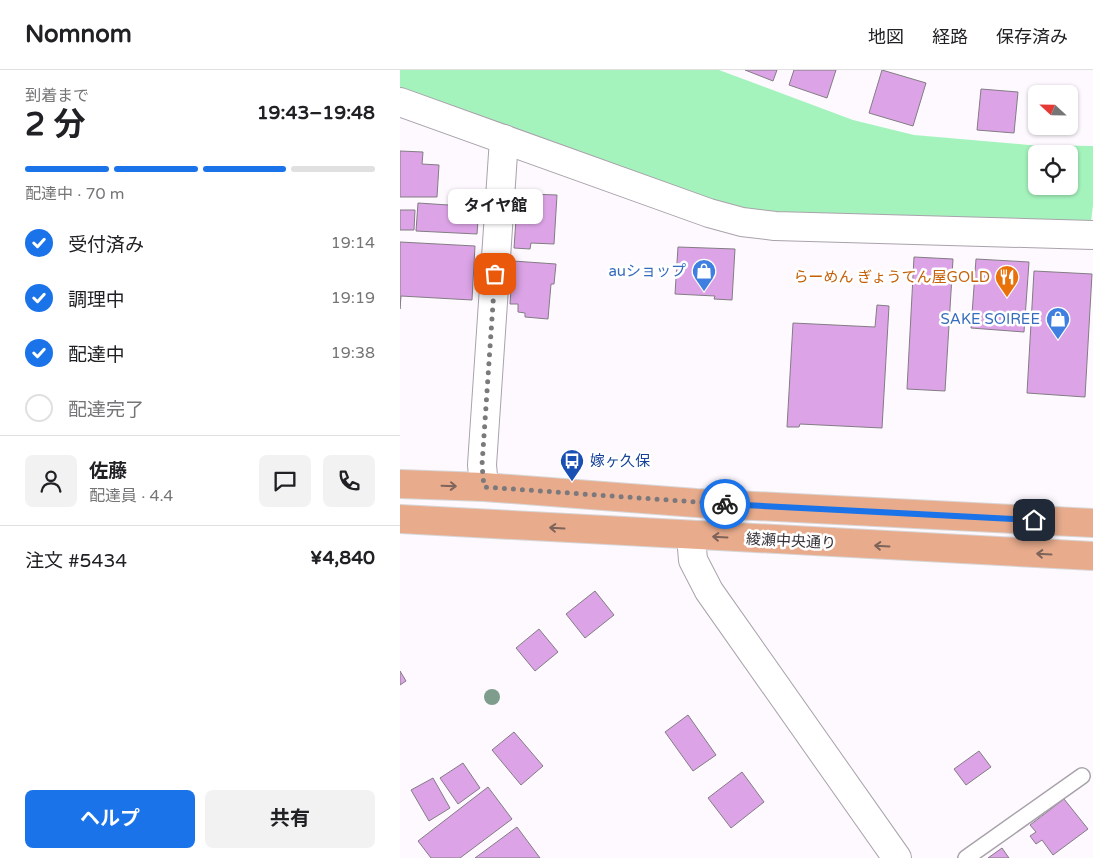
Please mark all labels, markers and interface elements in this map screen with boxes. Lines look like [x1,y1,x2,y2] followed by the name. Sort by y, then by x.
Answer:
[25,20,132,49] text: Nomnom
[868,26,904,48] text: 地図
[932,26,968,48] text: 経路
[996,26,1068,48] text: 保存済み
[1028,85,1078,135] north arrow
[1028,85,1078,195] map controls
[25,86,89,106] text: 到着まで
[257,102,375,124] text: 19:43–19:48
[25,106,85,144] text: 2 分
[1028,145,1078,195] button: locate
[25,184,124,204] text: 配達中 · 70 m
[448,189,542,224] callout: タイヤ館
[464,196,527,216] text: タイヤ館
[25,229,53,257] icon: check
[331,233,375,253] text: 19:14
[68,234,144,256] text: 受付済み
[474,253,516,295] pin
[691,258,717,292] shop icon: auショップ
[481,260,509,288] icon: bag
[608,262,686,280] place label: auショップ
[994,264,1020,298] restaurant icon: らーめん ぎょうてん屋GOLD
[793,268,990,286] place label: らーめん ぎょうてん屋GOLD
[25,284,53,312] icon: check
[331,288,375,308] text: 19:19
[68,289,125,311] text: 調理中
[1045,306,1071,340] shop icon: SAKE SOIREE
[941,310,1040,328] place label: SAKE SOIREE
[25,339,53,367] icon: check
[331,343,375,363] text: 19:38
[68,344,125,366] text: 配達中
[68,399,144,421] text: 配達完了
[559,448,585,482] bus stop icon: 嫁ヶ久保
[590,452,650,470] place label: 嫁ヶ久保
[25,455,77,507] button: person
[259,455,311,507] button: chat
[323,455,375,507] button: phone
[89,460,127,482] text: 佐藤
[700,479,750,529] courier
[440,481,456,491] one-way arrow
[89,486,173,506] text: 配達員 · 4.4
[711,490,739,518] icon: bike
[1013,499,1055,541] pin
[1020,506,1048,534] icon: home
[550,524,566,533] one-way arrow
[746,530,836,552] street label: 綾瀬中央通り
[712,533,728,542] one-way arrow
[874,541,890,550] one-way arrow
[310,547,375,569] text: ¥4,840
[1037,549,1053,559] one-way arrow
[25,550,127,572] text: 注文 #5434
[25,790,195,848] button: ヘルプ
[205,790,375,848] button: 共有

